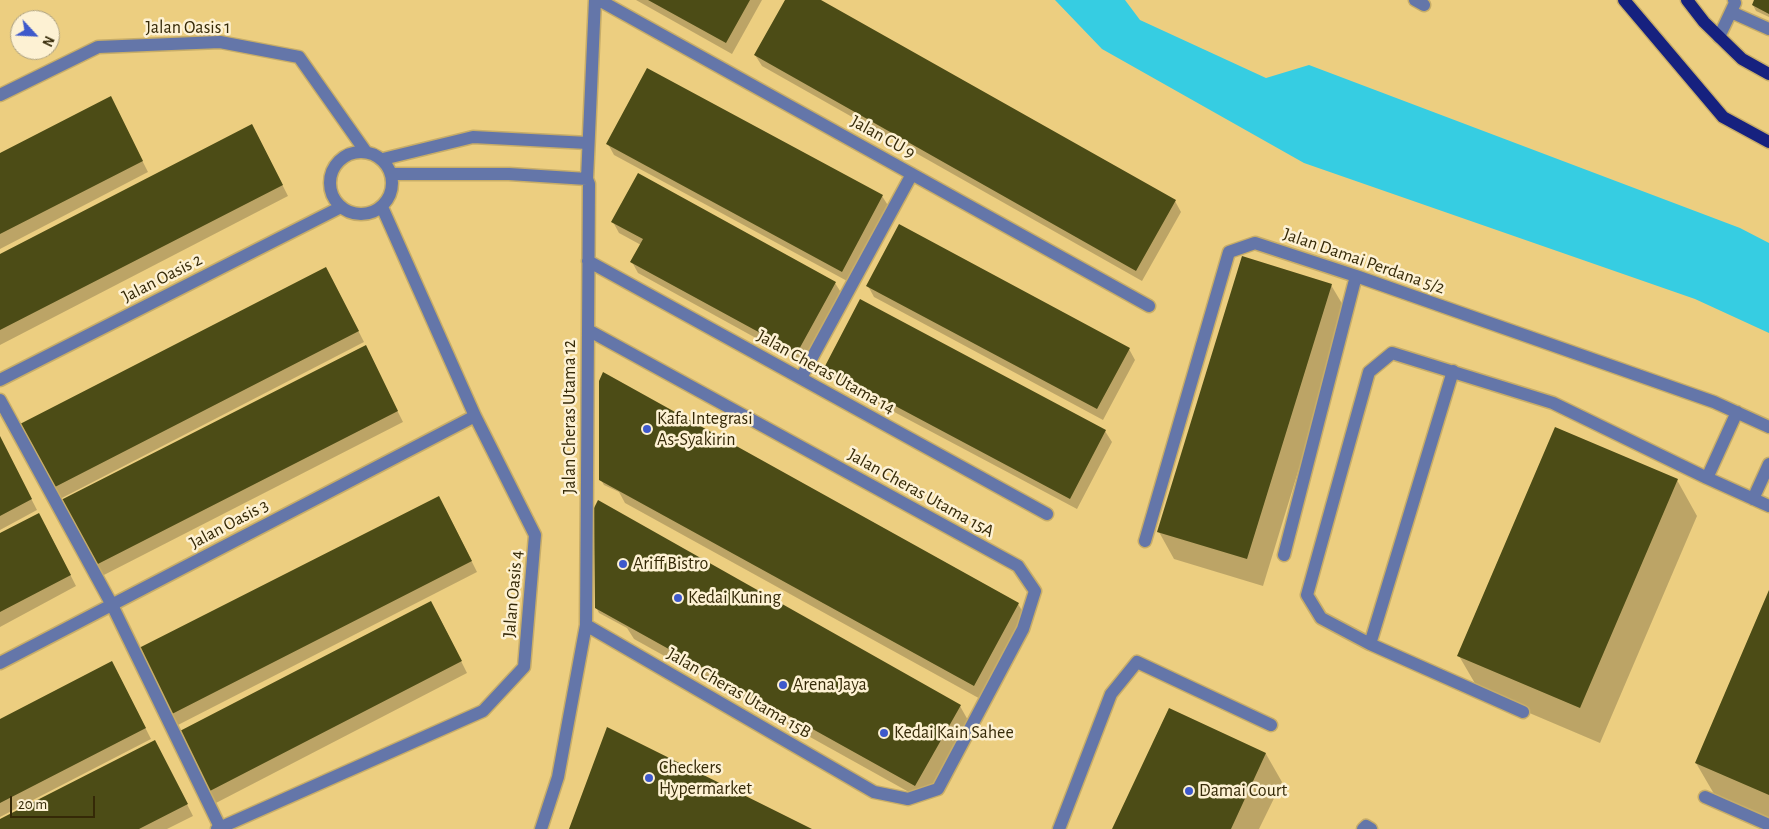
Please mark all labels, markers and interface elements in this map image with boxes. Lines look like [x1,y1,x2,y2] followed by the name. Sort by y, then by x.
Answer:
[10,10,60,60] north arrow
[146,17,230,39] street label: Jalan Oasis 1
[39,34,56,48] text: N
[847,110,919,164] street label: Jalan CU 9
[1280,223,1448,299] street label: Jalan Damai Perdana 5/2
[118,249,206,307] street label: Jalan Oasis 2
[753,325,899,419] street label: Jalan Cheras Utama 14
[559,340,581,494] street label: Jalan Cheras Utama 12
[657,408,753,450] place label: Kafa Integrasi As-Syakirin
[641,423,653,435] marker: Kafa Integrasi As-Syakirin
[844,444,998,542] street label: Jalan Cheras Utama 15A
[186,494,272,554] street label: Jalan Oasis 3
[498,550,528,638] street label: Jalan Oasis 4
[633,553,708,575] place label: Ariff Bistro
[617,558,629,570] marker: Ariff Bistro
[688,587,781,609] place label: Kedai Kuning
[672,592,684,604] marker: Kedai Kuning
[663,643,815,743] street label: Jalan Cheras Utama 15B
[793,674,867,696] place label: Arena Jaya
[777,679,789,691] marker: Arena Jaya
[894,722,1014,744] place label: Kedai Kain Sahee
[878,727,890,739] marker: Kedai Kain Sahee
[659,757,752,800] place label: Checkers Hypermarket
[643,772,655,784] marker: Checkers Hypermarket
[1199,780,1287,802] place label: Damai Court
[1183,785,1195,797] marker: Damai Court
[12,786,98,818] scale bar
[18,797,47,812] text: 20 m

